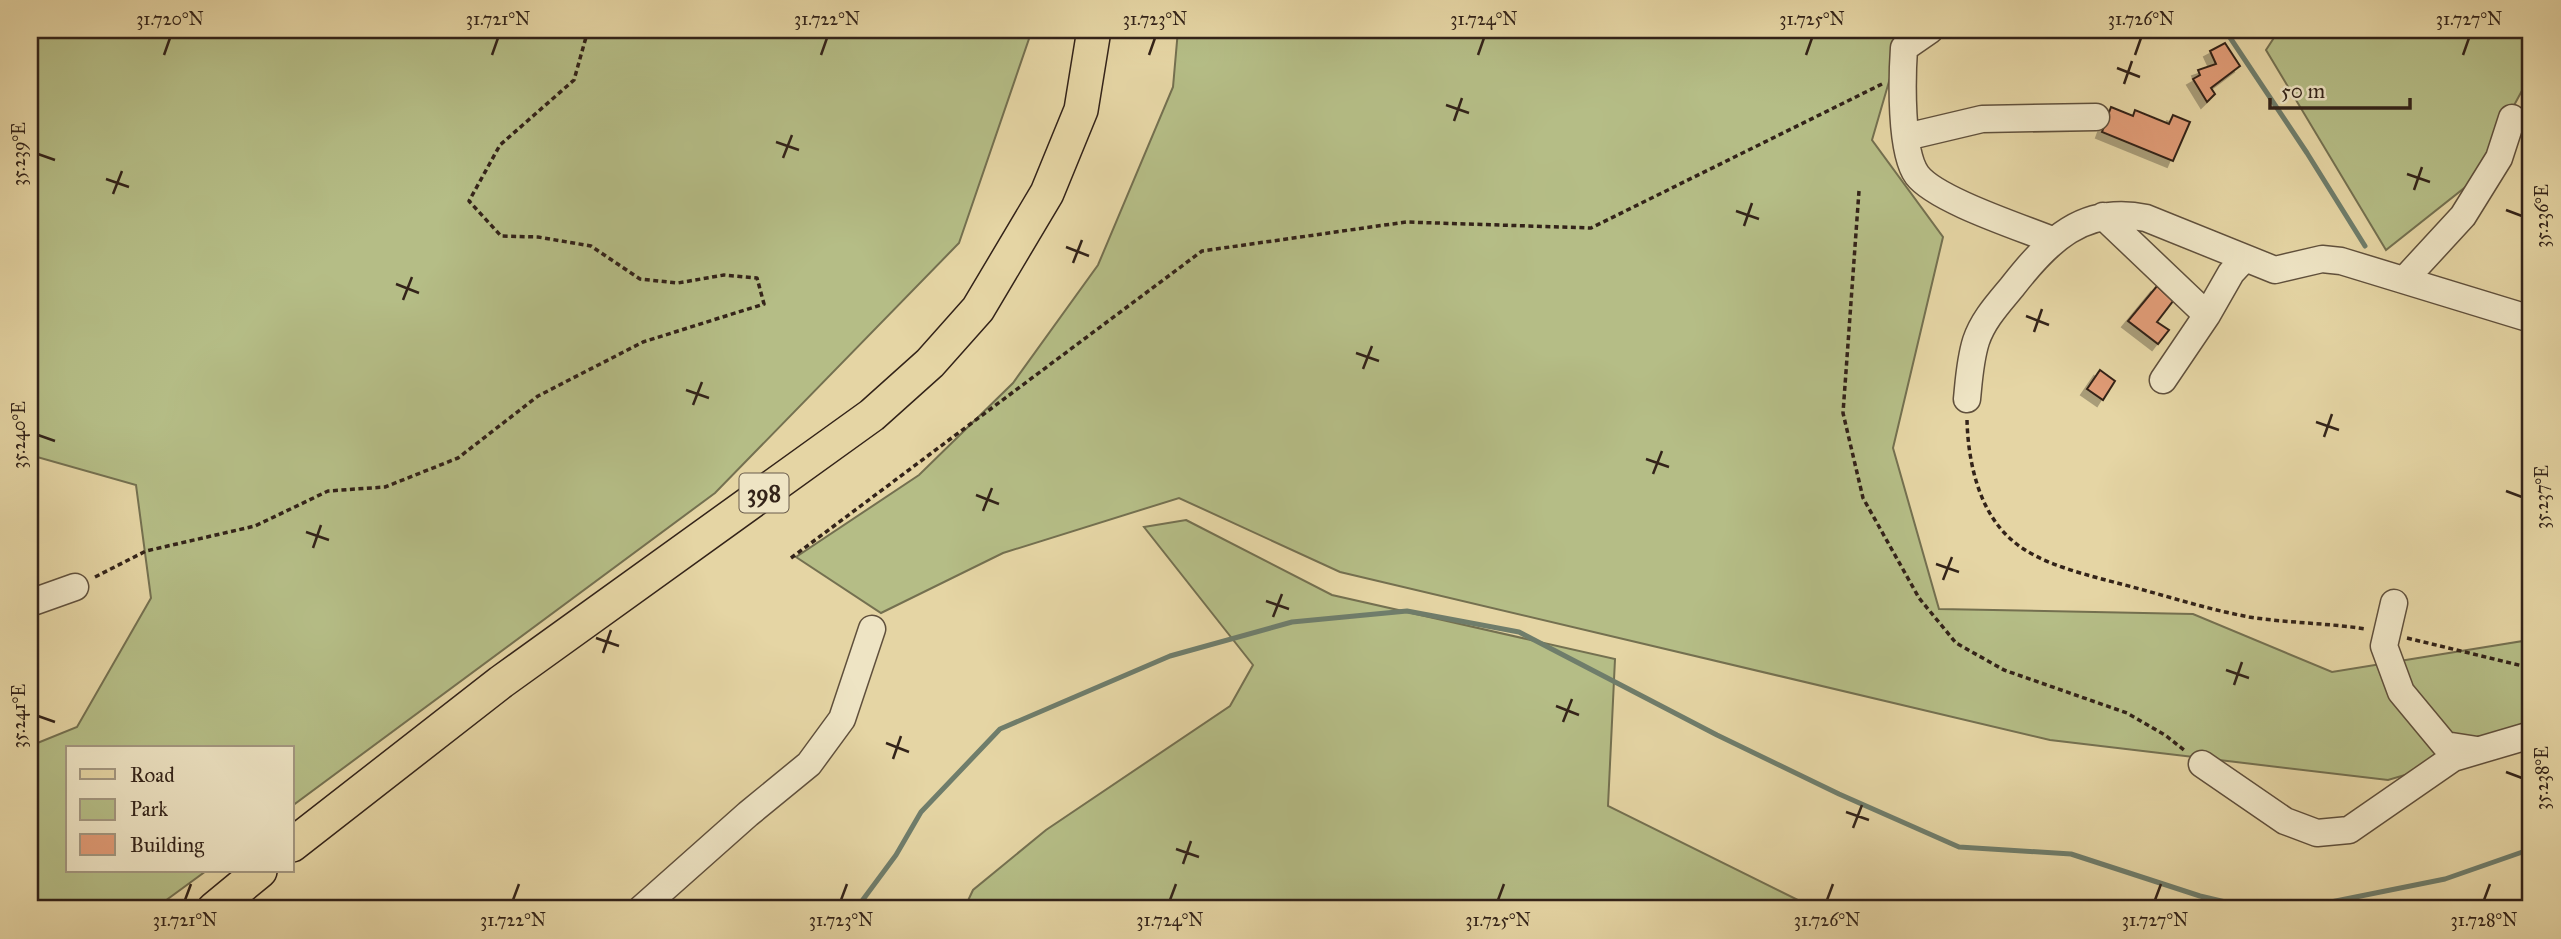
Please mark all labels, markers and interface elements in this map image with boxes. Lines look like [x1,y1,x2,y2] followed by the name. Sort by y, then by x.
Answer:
[136,8,204,30] text: 31.720°N
[466,8,530,30] text: 31.721°N
[794,8,860,30] text: 31.722°N
[1123,8,1187,30] text: 31.723°N
[1450,8,1518,30] text: 31.724°N
[1779,8,1845,30] text: 31.725°N
[2108,8,2174,30] text: 31.726°N
[2436,8,2502,30] text: 31.727°N
[2270,66,2410,110] scale bar
[2281,78,2326,104] text: 50 m
[8,122,30,186] text: 35.239°E
[2531,184,2553,248] text: 35.236°E
[8,401,30,469] text: 35.240°E
[2531,465,2553,529] text: 35.237°E
[740,474,788,512] road number: 398
[8,684,30,748] text: 35.241°E
[66,746,294,872] legend
[2531,746,2553,810] text: 35.238°E
[130,762,175,788] text: Road
[130,796,168,822] text: Park
[130,832,204,858] text: Building
[153,909,217,931] text: 31.721°N
[480,909,546,931] text: 31.722°N
[809,909,873,931] text: 31.723°N
[1136,909,1204,931] text: 31.724°N
[1465,909,1531,931] text: 31.725°N
[1794,909,1860,931] text: 31.726°N
[2122,909,2188,931] text: 31.727°N
[2451,909,2517,931] text: 31.728°N

